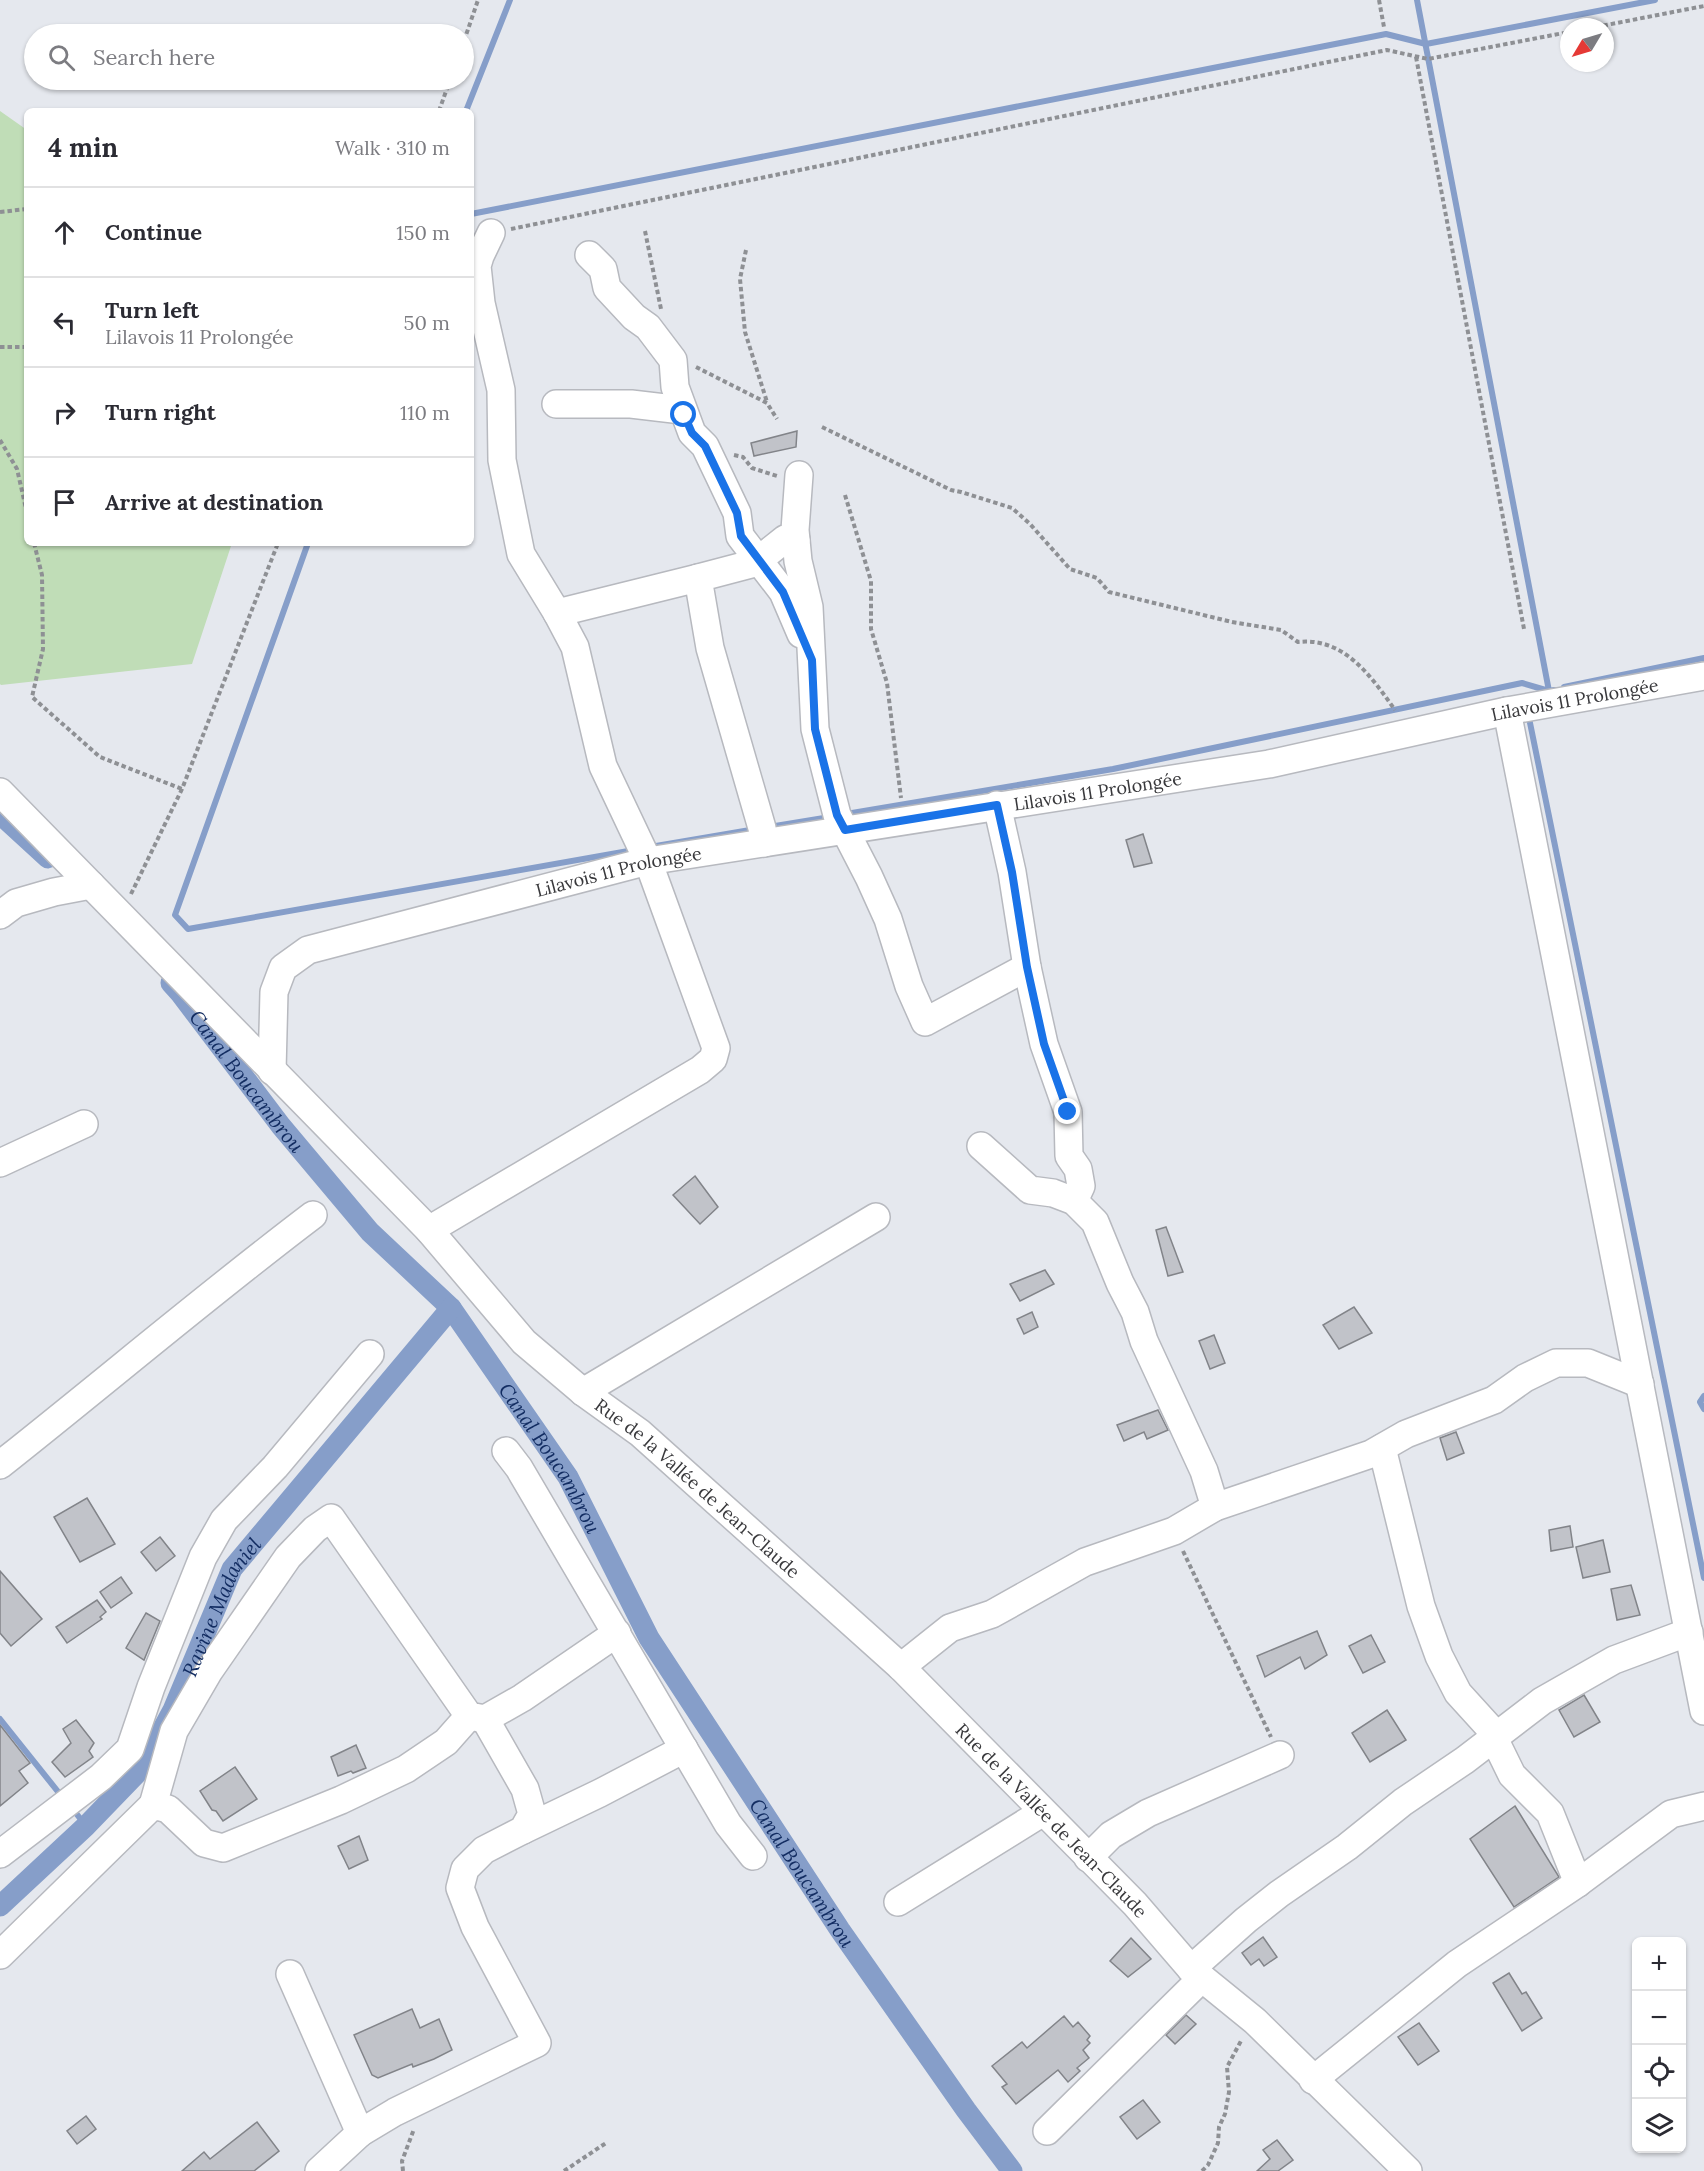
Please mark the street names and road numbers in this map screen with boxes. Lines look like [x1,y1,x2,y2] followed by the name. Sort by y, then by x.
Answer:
[1489,673,1660,726] street label: Lilavois 11 Prolongée
[1012,766,1184,815] street label: Lilavois 11 Prolongée
[533,841,703,901] street label: Lilavois 11 Prolongée
[591,1393,805,1583] street label: Rue de la Vallée de Jean-Claude
[951,1718,1153,1922] street label: Rue de la Vallée de Jean-Claude

